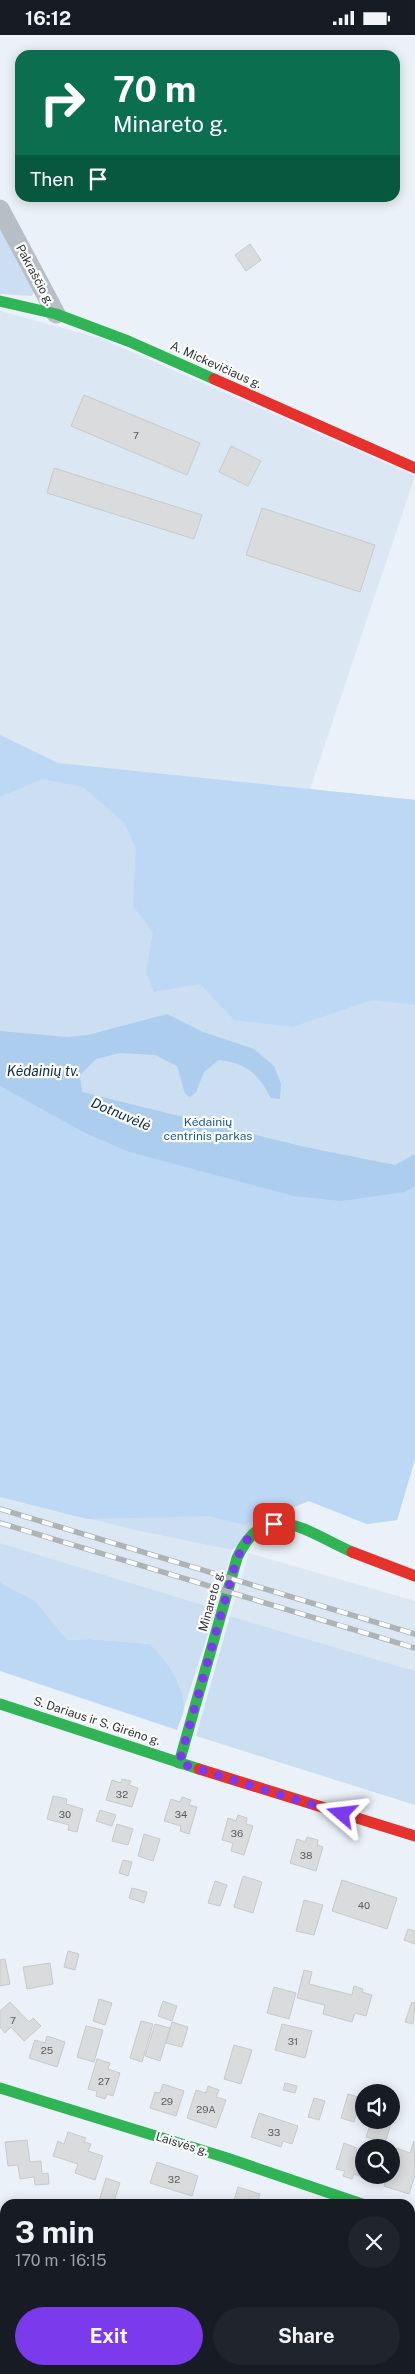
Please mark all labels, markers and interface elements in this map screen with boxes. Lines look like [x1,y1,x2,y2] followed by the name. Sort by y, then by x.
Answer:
[25,7,71,29] text: 16:12
[113,69,196,110] text: 70 m
[30,70,95,135] icon: right
[113,111,228,137] text: Minareto g.
[84,165,112,193] icon: arrive
[30,168,74,190] text: Then
[13,242,57,308] street label: Pakraščio g.
[168,339,264,391] street label: A. Mickevičiaus g.
[133,429,139,441] house number: 7
[7,1063,79,1079] water label: Kėdainių tv.
[89,1094,154,1134] water label: Dotnuvėlė
[164,1115,252,1143] park label: Kėdainių centrinis parkas
[253,1503,295,1545] pin
[260,1510,288,1538] icon: arrive
[196,1569,226,1633] street label: Minareto g.
[32,1694,162,1748] street label: S. Dariaus ir S. Girėno g.
[315,1787,367,1839] position arrow
[116,1788,128,1800] house number: 32
[59,1808,71,1820] house number: 30
[175,1808,187,1820] house number: 34
[231,1827,243,1839] house number: 36
[300,1849,312,1861] house number: 38
[358,1899,370,1911] house number: 40
[10,2014,16,2026] house number: 7
[288,2035,298,2047] house number: 31
[41,2044,53,2056] house number: 25
[98,2075,110,2087] house number: 27
[355,2084,400,2184] map controls
[355,2084,400,2129] button: sound
[161,2095,173,2107] house number: 29
[196,2103,216,2115] house number: 29A
[268,2126,280,2138] house number: 33
[154,2129,210,2159] street label: Laisvės g.
[355,2139,400,2184] button: search
[168,2173,180,2185] house number: 32
[15,2214,94,2250] text: 3 min
[348,2216,400,2268] button: close
[15,2251,107,2270] text: 170 m · 16:15
[15,2307,203,2365] button: Exit
[213,2307,400,2365] button: Share

